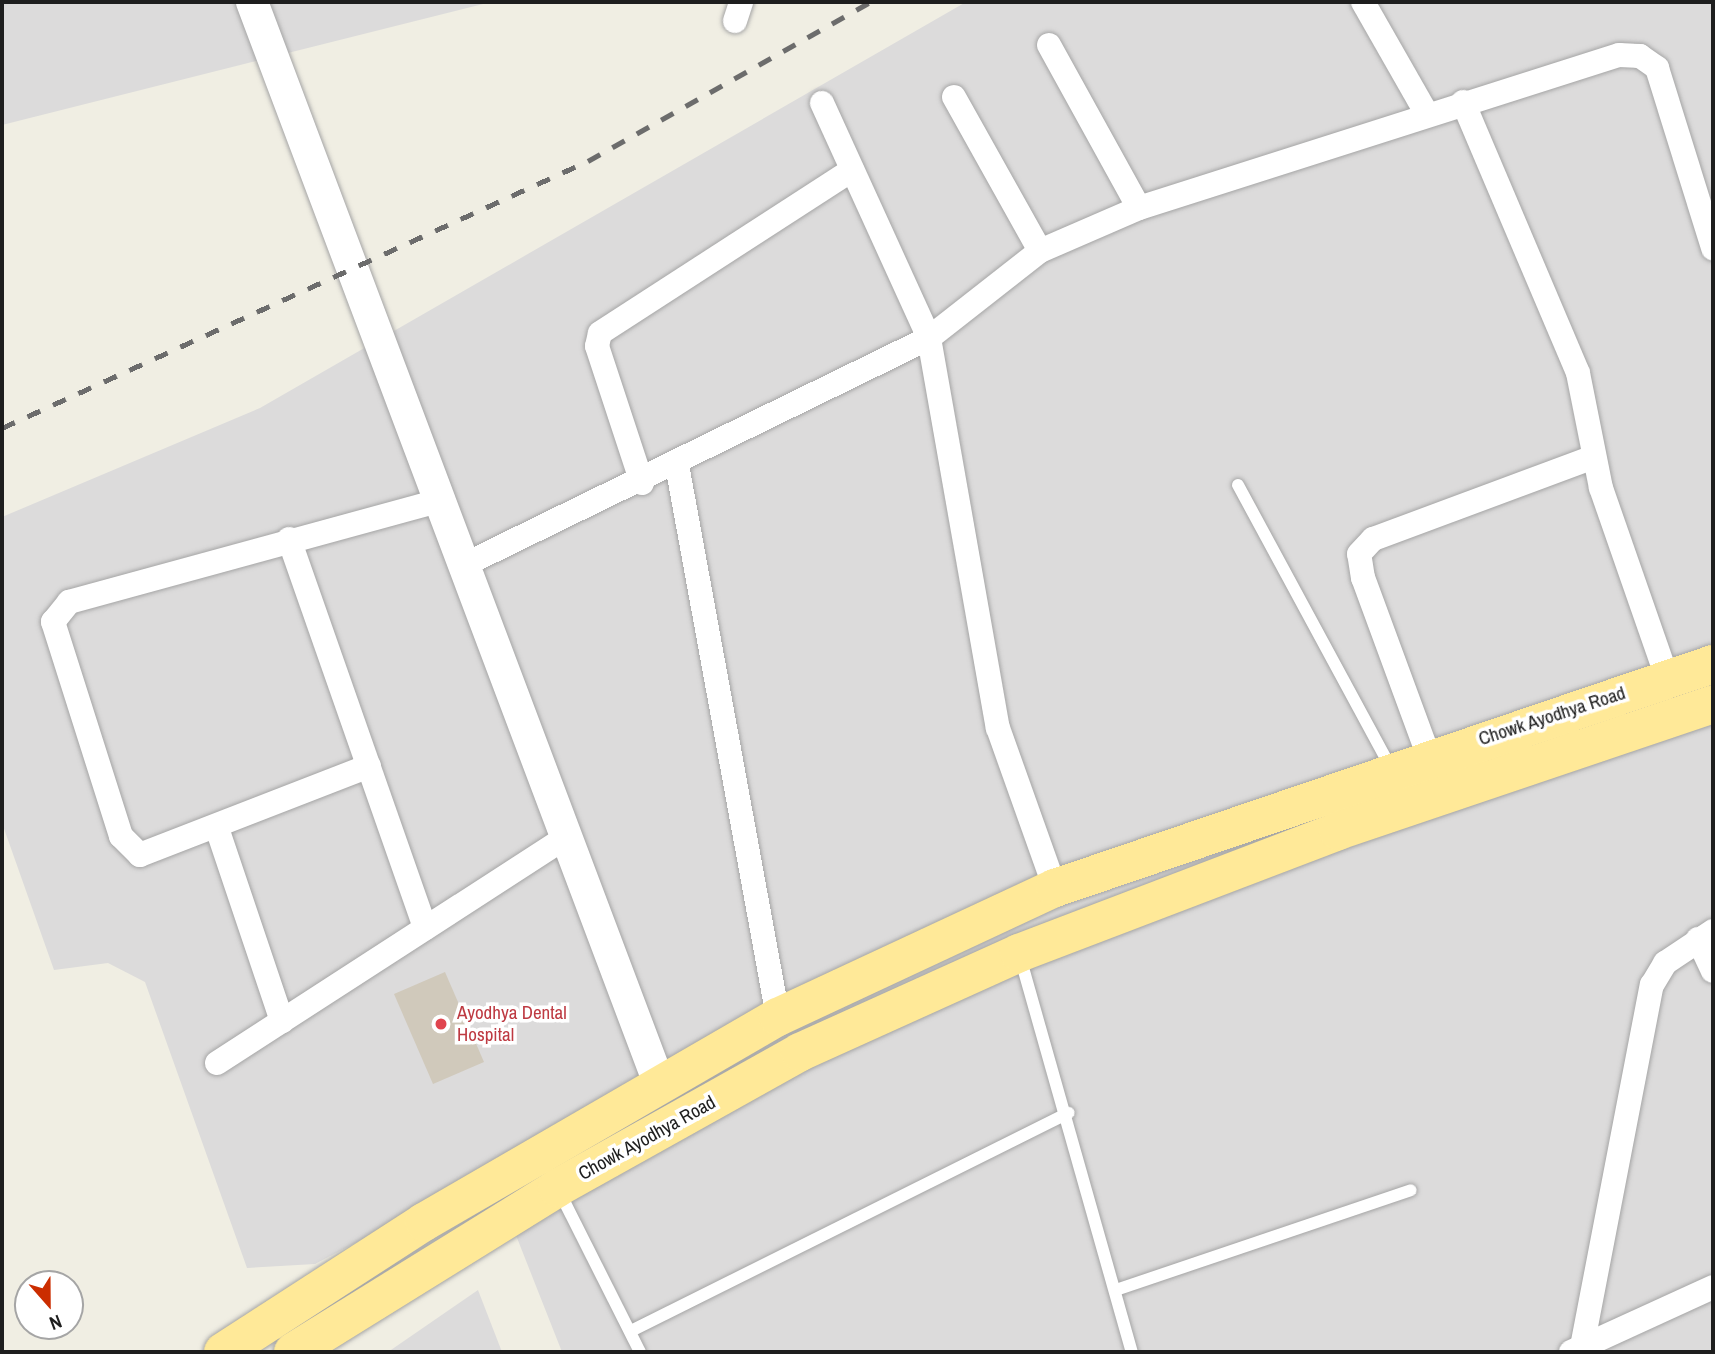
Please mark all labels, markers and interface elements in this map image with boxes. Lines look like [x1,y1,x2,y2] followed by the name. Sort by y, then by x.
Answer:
[1475,681,1629,751] street label: Chowk Ayodhya Road
[457,1002,567,1046] place label: Ayodhya Dental Hospital
[431,1014,451,1034] marker: Ayodhya Dental Hospital
[574,1091,720,1185] street label: Chowk Ayodhya Road
[14,1270,84,1340] north arrow
[46,1309,66,1337] text: N

